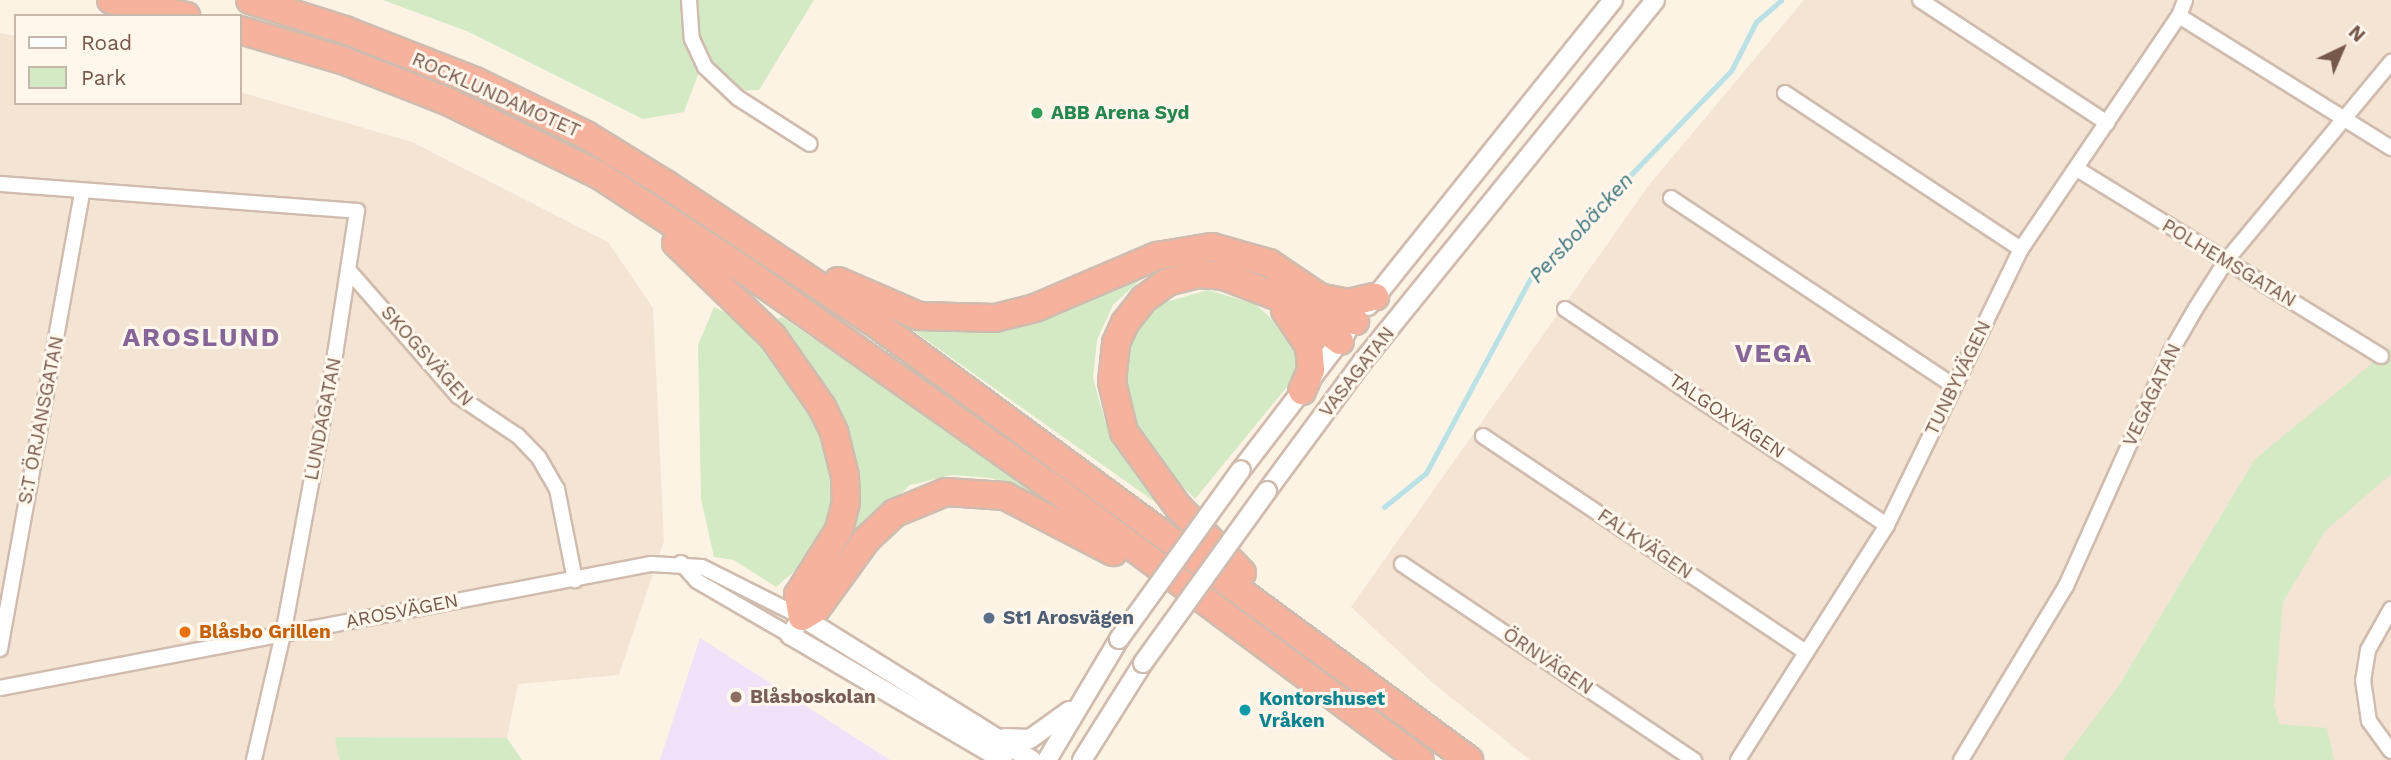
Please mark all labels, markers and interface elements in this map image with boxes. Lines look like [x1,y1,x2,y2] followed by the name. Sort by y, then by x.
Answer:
[14,14,242,105] legend
[2307,14,2377,84] north arrow
[2344,20,2370,47] text: N
[81,30,132,55] text: Road
[408,48,584,142] street label: ROCKLUNDAMOTET
[81,65,126,90] text: Park
[1051,102,1190,124] place label: ABB Arena Syd
[1029,105,1045,121] marker: ABB Arena Syd
[1524,168,1638,288] water label: Persbobäcken
[2158,214,2300,312] street label: POLHEMSGATAN
[376,301,478,411] street label: SKOGSVÄGEN
[1920,317,1996,439] street label: TUNBYVÄGEN
[124,322,280,354] district label: AROSLUND
[1315,322,1399,422] street label: VASAGATAN
[13,334,69,506] street label: S:T ÖRJANSGATAN
[1735,338,1813,370] district label: VEGA
[2118,340,2186,450] street label: VEGAGATAN
[300,356,346,482] street label: LUNDAGATAN
[1665,369,1789,463] street label: TALGOXVÄGEN
[1593,504,1697,584] street label: FALKVÄGEN
[344,589,460,633] street label: AROSVÄGEN
[1003,607,1134,629] place label: St1 Arosvägen
[981,610,997,626] marker: St1 Arosvägen
[199,621,331,643] place label: Blåsbo Grillen
[1499,622,1597,700] street label: ÖRNVÄGEN
[177,624,193,640] marker: Blåsbo Grillen
[750,686,876,708] place label: Blåsboskolan
[1259,688,1385,732] place label: Kontorshuset Vråken
[728,689,744,705] marker: Blåsboskolan
[1237,702,1253,718] marker: Kontorshuset Vråken

